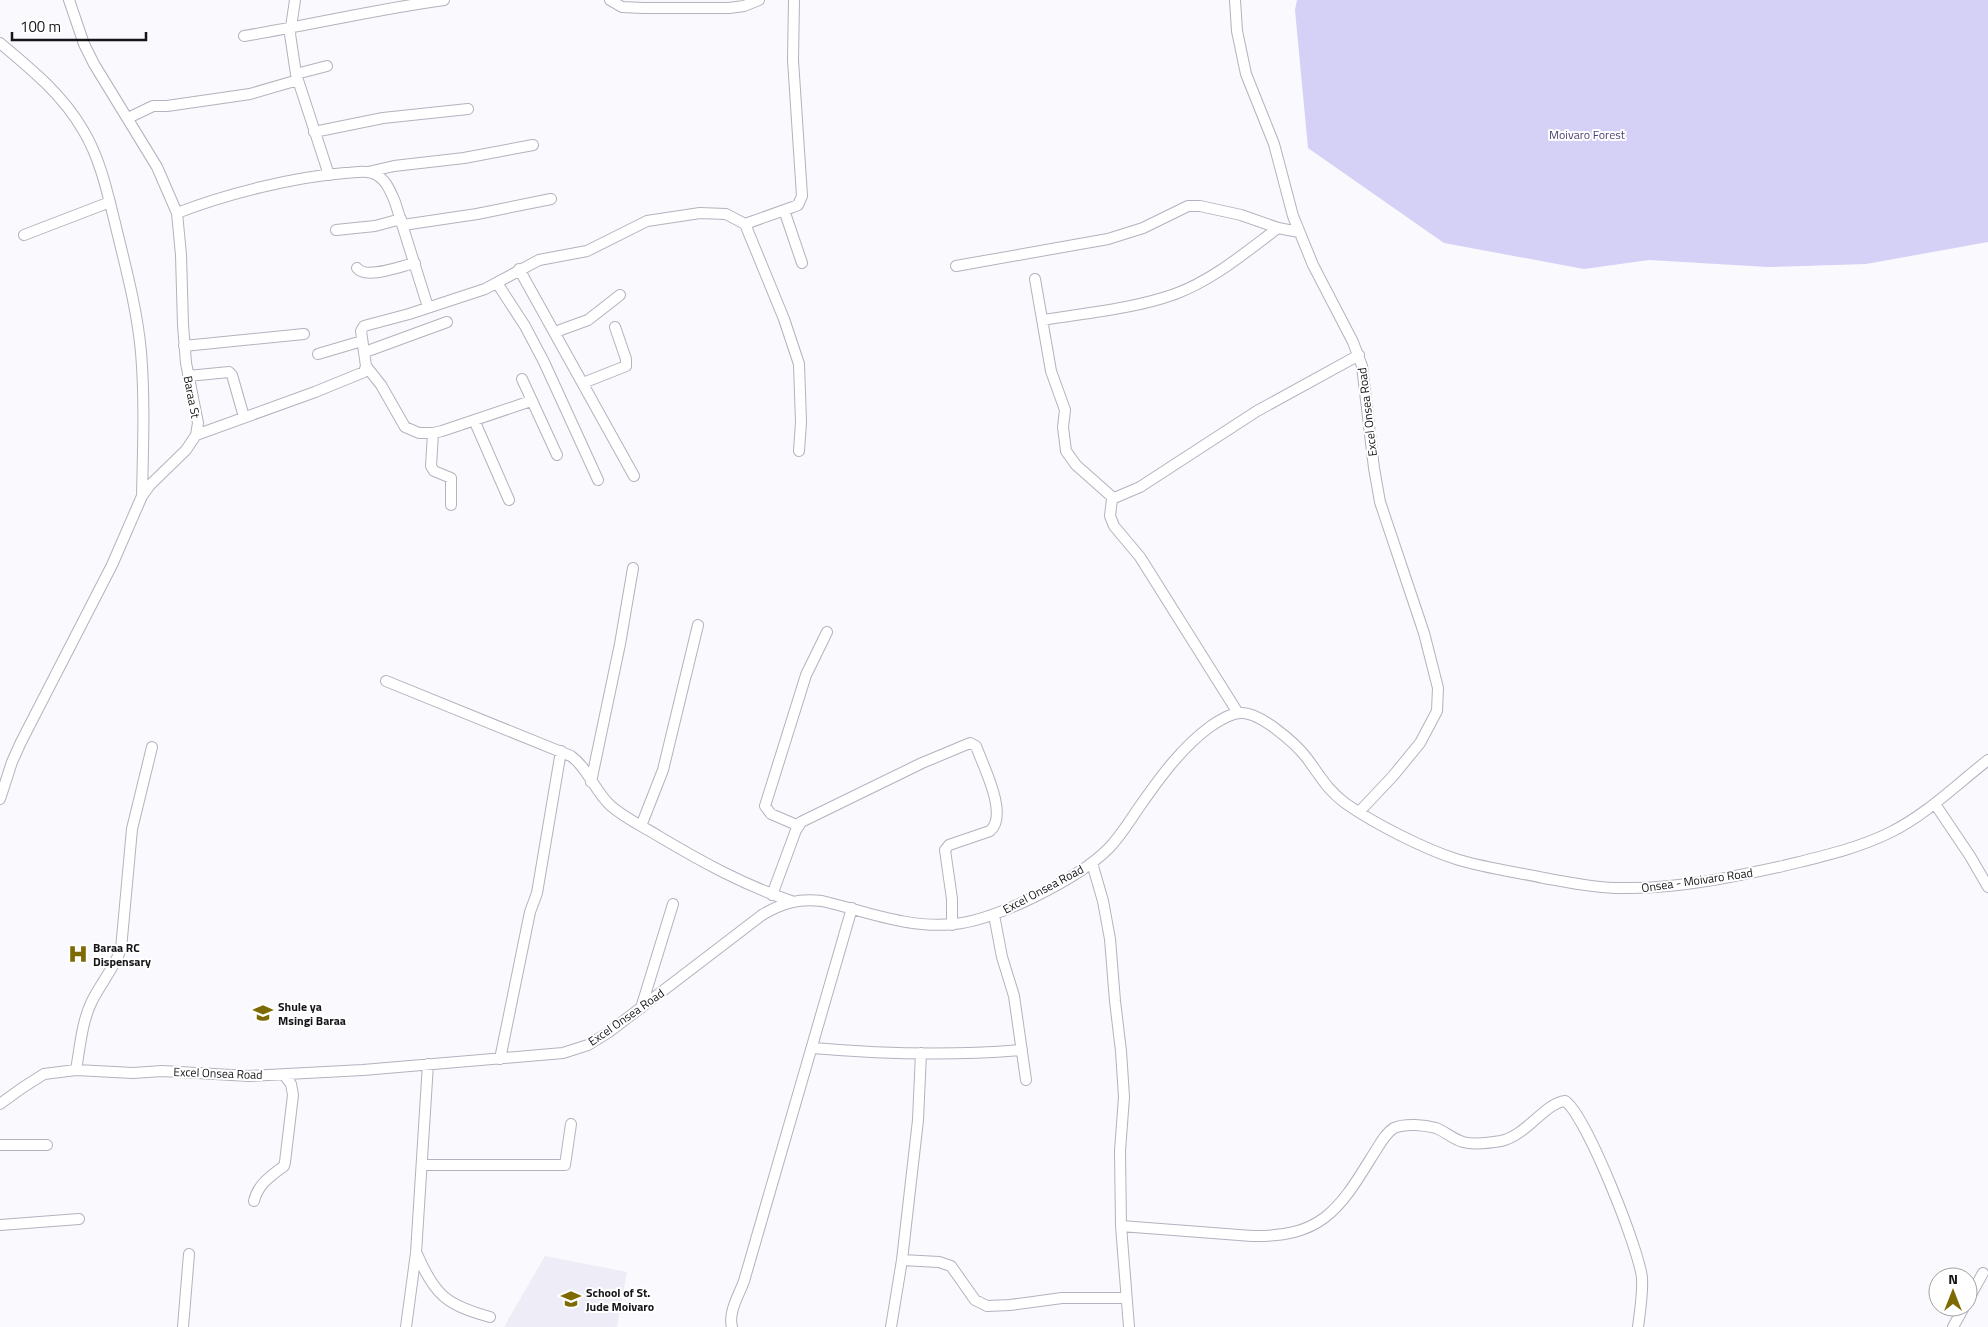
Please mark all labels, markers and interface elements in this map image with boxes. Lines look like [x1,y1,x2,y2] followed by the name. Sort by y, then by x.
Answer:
[12,10,146,42] scale bar
[20,15,61,38] text: 100 m
[1549,125,1626,144] park label: Moivaro Forest
[1352,367,1382,457] street label: Excel Onsea Road
[179,374,206,421] street label: Baraa St
[999,860,1087,918] street label: Excel Onsea Road
[1640,863,1754,897] street label: Onsea - Moivaro Road
[93,938,151,971] place label: Baraa RC Dispensary
[67,943,89,965] hospital icon: Baraa RC Dispensary
[584,984,668,1050] street label: Excel Onsea Road
[278,997,346,1030] place label: Shule ya Msingi Baraa
[252,1002,274,1024] school or university icon: Shule ya Msingi Baraa
[173,1062,263,1084] street label: Excel Onsea Road
[1928,1267,1978,1317] north arrow
[1948,1268,1958,1289] text: N
[586,1283,654,1316] place label: School of St. Jude Moivaro
[560,1288,582,1310] school or university icon: School of St. Jude Moivaro

